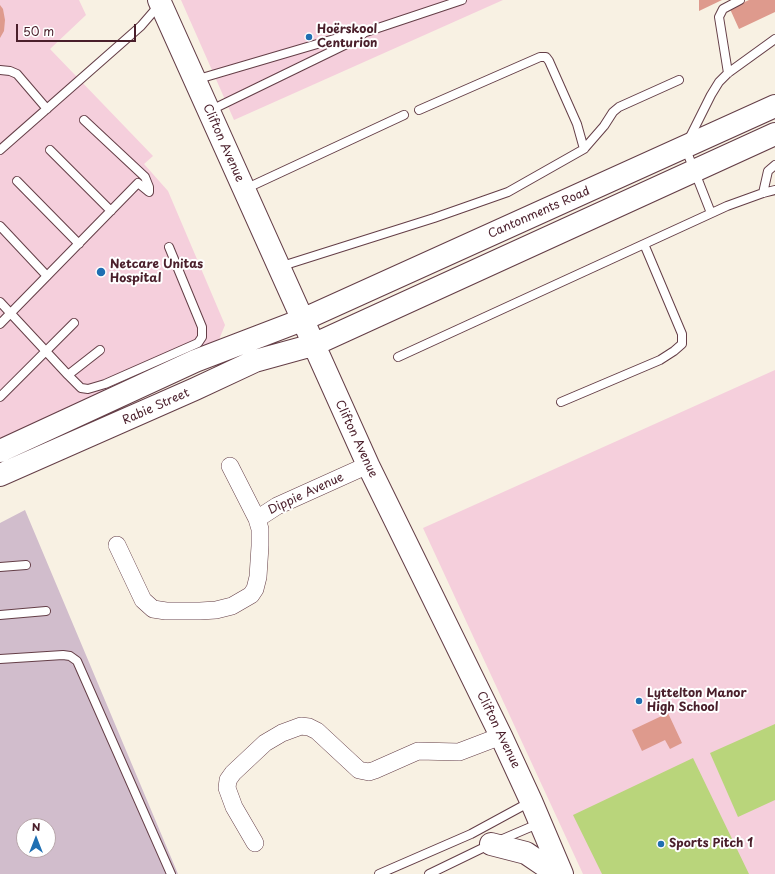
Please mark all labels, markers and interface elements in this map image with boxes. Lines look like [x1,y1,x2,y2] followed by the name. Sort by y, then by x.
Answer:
[18,16,138,42] scale bar
[23,22,54,40] text: 50 m
[317,23,377,51] place label: Hoërskool Centurion
[304,32,314,42] marker: Hoërskool Centurion
[199,102,247,184] street label: Clifton Avenue
[486,184,592,242] street label: Cantonments Road
[110,258,203,286] place label: Netcare Unitas Hospital
[95,266,107,278] marker: Netcare Unitas Hospital
[120,386,192,428] street label: Rabie Street
[332,398,380,480] street label: Clifton Avenue
[266,470,346,518] street label: Dippie Avenue
[647,687,747,715] place label: Lyttelton Manor High School
[473,689,523,771] street label: Clifton Avenue
[634,696,644,706] marker: Lyttelton Manor High School
[16,818,56,858] north arrow
[32,818,40,835] text: N
[669,837,753,851] place label: Sports Pitch 1
[656,839,666,849] marker: Sports Pitch 1

